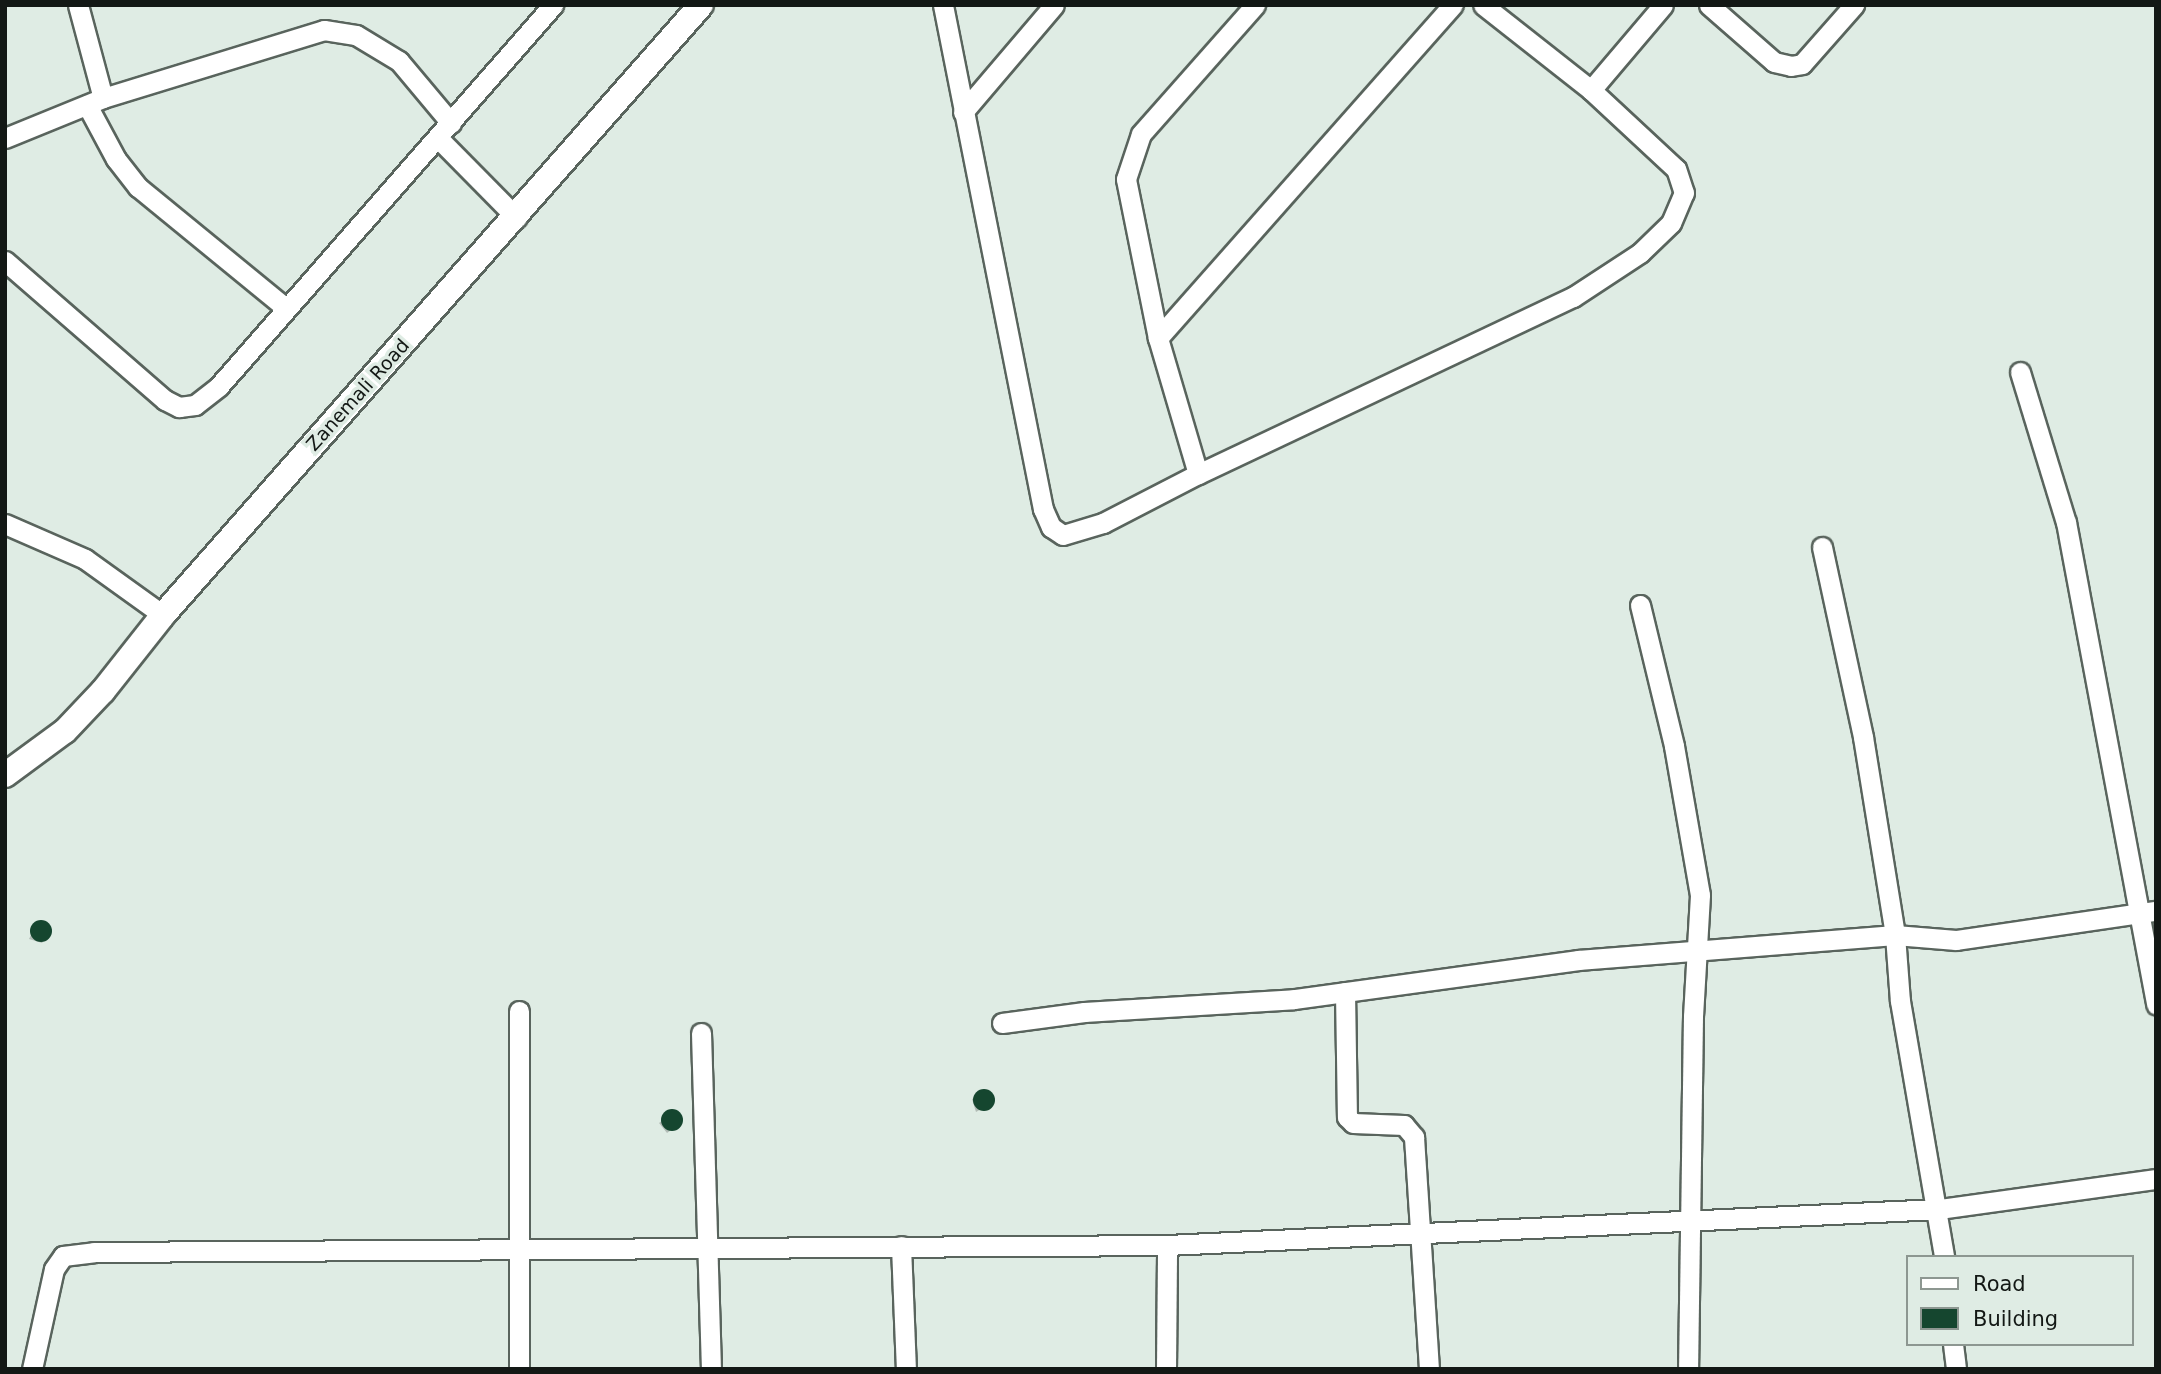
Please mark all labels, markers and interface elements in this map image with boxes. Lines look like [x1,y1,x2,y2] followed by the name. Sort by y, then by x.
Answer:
[302,334,414,456] street label: Zanemali Road
[1906,1255,2133,1346] legend
[1973,1272,2026,1296] text: Road
[1973,1307,2058,1331] text: Building

